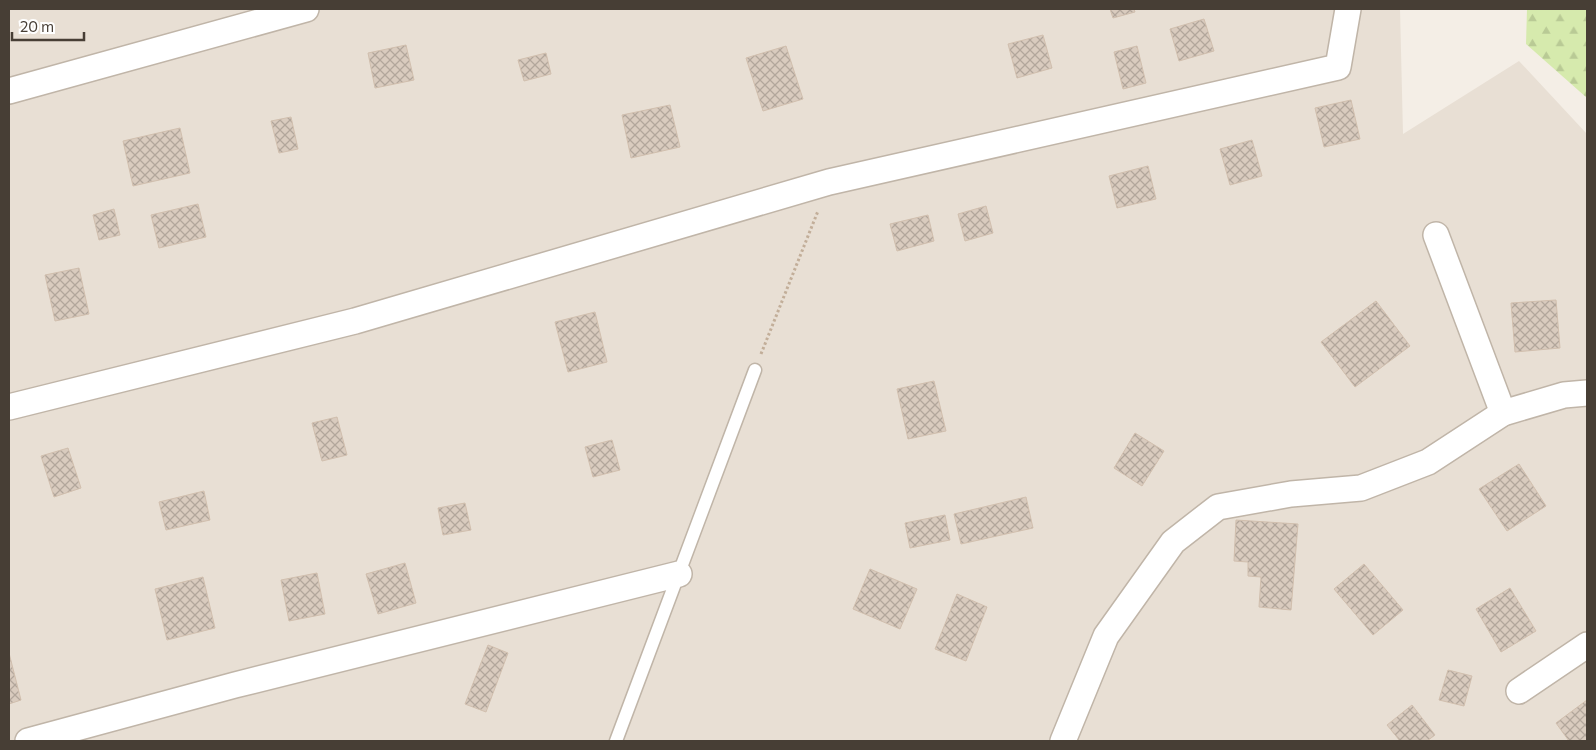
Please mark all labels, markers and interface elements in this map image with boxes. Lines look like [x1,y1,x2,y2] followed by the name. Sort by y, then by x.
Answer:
[12,10,85,42] scale bar
[20,17,54,35] text: 20 m

